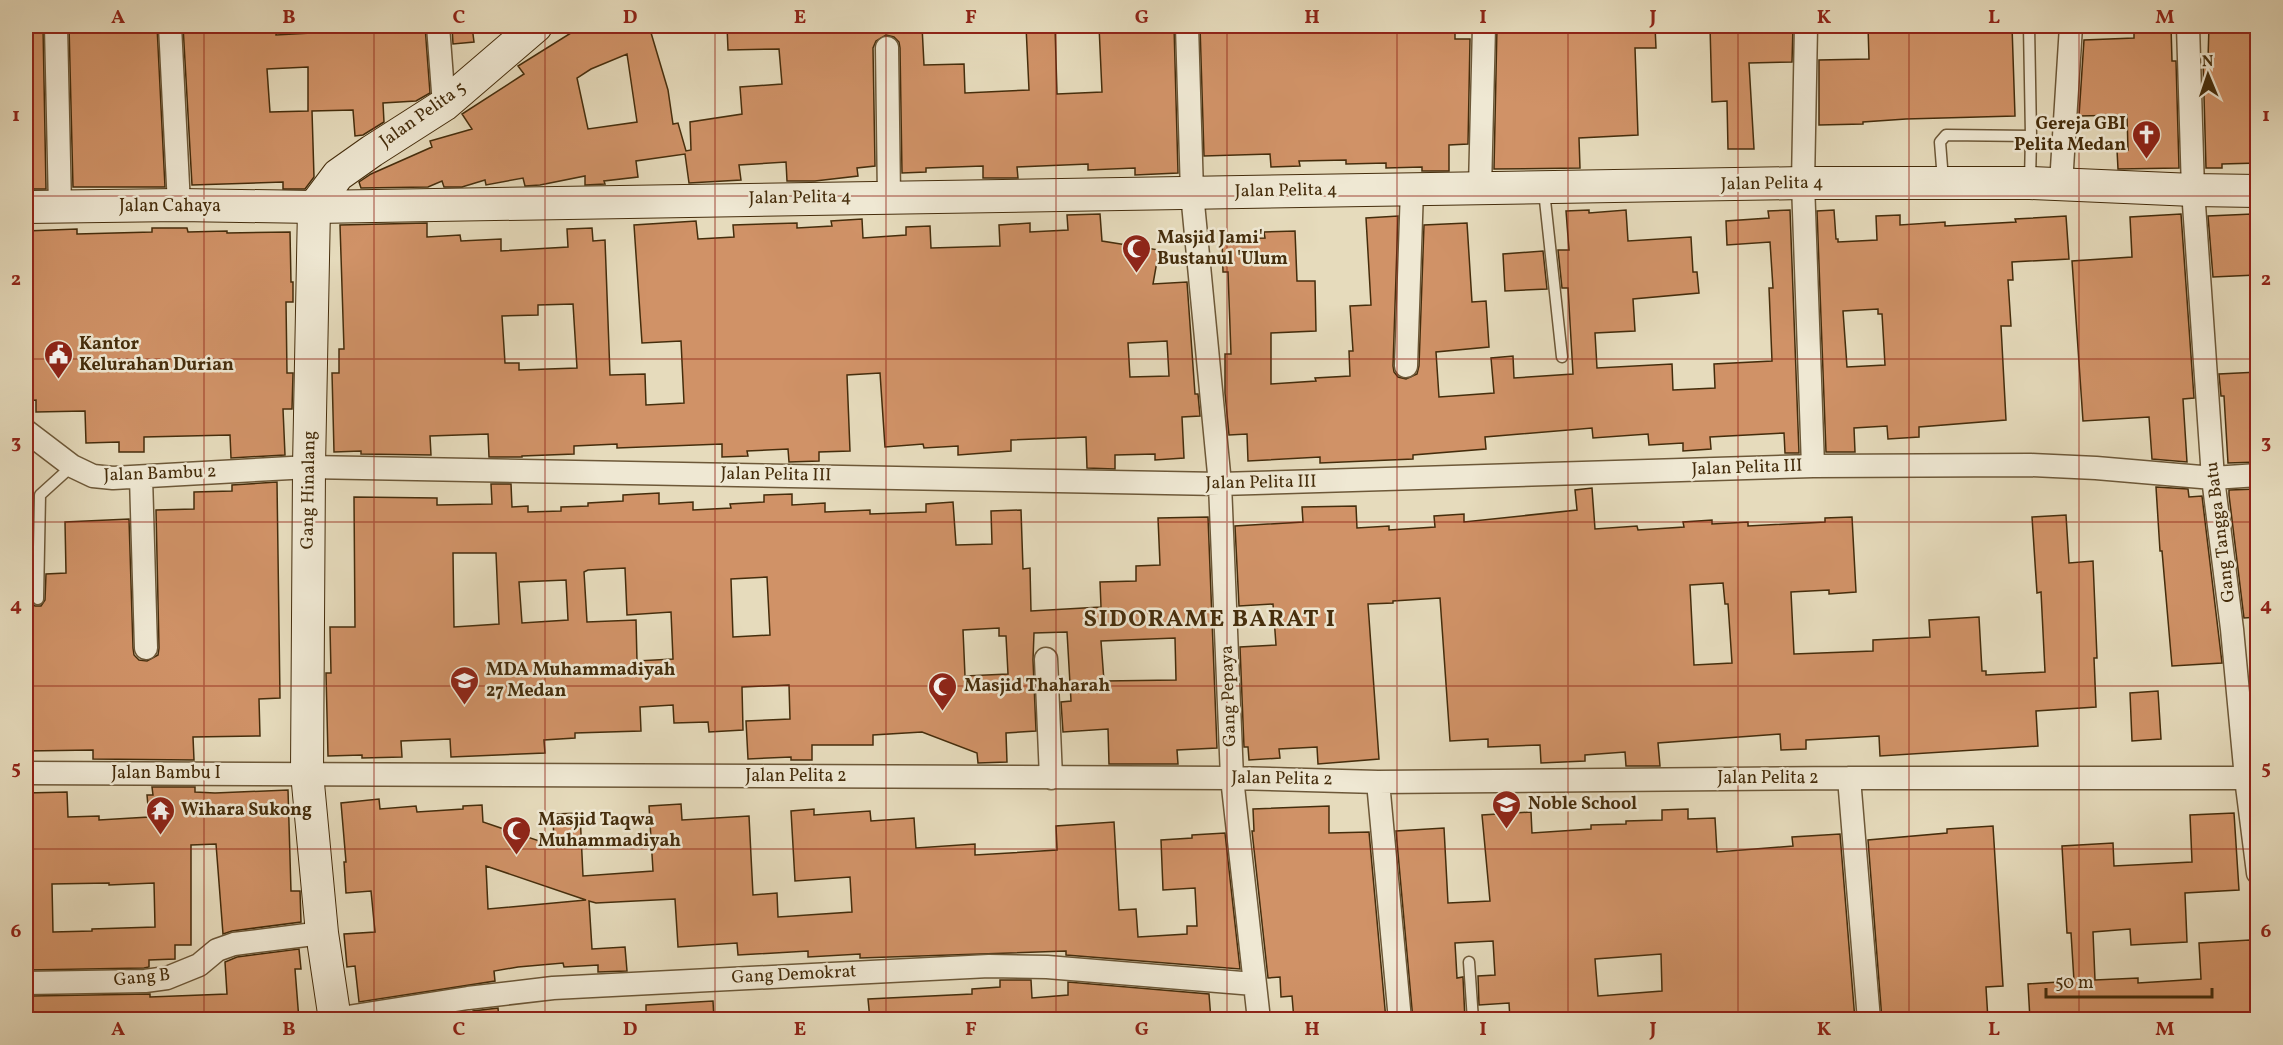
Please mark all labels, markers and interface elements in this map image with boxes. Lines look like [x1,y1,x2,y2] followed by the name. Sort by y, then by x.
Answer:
[111,4,125,32] text: A
[282,4,296,32] text: B
[453,4,466,32] text: C
[623,4,637,32] text: D
[794,4,806,32] text: E
[965,4,977,32] text: F
[1135,4,1149,32] text: G
[1304,4,1320,32] text: H
[1479,4,1487,32] text: I
[1648,4,1657,32] text: J
[1817,4,1832,32] text: K
[1988,4,2000,32] text: L
[2155,4,2175,32] text: M
[2178,45,2238,105] north arrow
[2201,51,2214,73] text: N
[375,76,471,154] street label: Jalan Pelita 5
[12,102,20,130] text: 1
[2262,102,2270,130] text: 1
[2014,112,2126,158] place label: Gereja GBI Pelita Medan
[2131,118,2163,160] church icon: Gereja GBI Pelita Medan
[1720,171,1824,197] street label: Jalan Pelita 4
[1234,178,1338,204] street label: Jalan Pelita 4
[748,185,852,211] street label: Jalan Pelita 4
[119,194,221,219] street label: Jalan Cahaya
[1157,226,1288,272] place label: Masjid Jami' Bustanul 'Ulum
[1120,232,1152,274] mosque icon: Masjid Jami' Bustanul 'Ulum
[11,266,21,294] text: 2
[2261,266,2271,294] text: 2
[79,332,234,378] place label: Kantor Kelurahan Durian
[42,338,74,380] public building icon: Kantor Kelurahan Durian
[11,429,21,457] text: 3
[2261,429,2271,457] text: 3
[295,430,323,550] street label: Gang Hinalang
[1691,454,1803,482] street label: Jalan Pelita III
[103,460,217,488] street label: Jalan Bambu 2
[2200,460,2242,604] street label: Gang Tangga Batu
[720,462,832,488] street label: Jalan Pelita III
[1205,470,1317,496] street label: Jalan Pelita III
[10,592,22,620] text: 4
[2260,592,2272,620] text: 4
[1083,603,1337,637] district label: SIDORAME BARAT I
[1215,645,1243,747] street label: Gang Pepaya
[486,658,676,704] place label: MDA Muhammadiyah 27 Medan
[449,664,481,706] school or university icon: MDA Muhammadiyah 27 Medan
[927,670,959,712] mosque icon: Masjid Thaharah
[964,674,1110,699] place label: Masjid Thaharah
[11,755,21,783] text: 5
[2261,755,2271,783] text: 5
[111,761,221,786] street label: Jalan Bambu I
[745,764,847,789] street label: Jalan Pelita 2
[1231,766,1333,792] street label: Jalan Pelita 2
[1717,766,1819,791] street label: Jalan Pelita 2
[1491,788,1523,830] school or university icon: Noble School
[1528,792,1637,817] place label: Noble School
[144,794,176,836] temple icon: Wihara Sukong
[181,798,312,823] place label: Wihara Sukong
[538,808,681,854] place label: Masjid Taqwa Muhammadiyah
[501,814,533,856] mosque icon: Masjid Taqwa Muhammadiyah
[11,918,22,946] text: 6
[2261,918,2272,946] text: 6
[731,959,857,991] street label: Gang Demokrat
[2046,961,2212,999] scale bar
[112,963,172,993] street label: Gang B
[2055,971,2094,996] text: 50 m
[111,1016,125,1044] text: A
[282,1016,296,1044] text: B
[453,1016,466,1044] text: C
[623,1016,637,1044] text: D
[794,1016,806,1044] text: E
[965,1016,977,1044] text: F
[1135,1016,1149,1044] text: G
[1304,1016,1320,1044] text: H
[1479,1016,1487,1044] text: I
[1648,1016,1657,1044] text: J
[1817,1016,1832,1044] text: K
[1988,1016,2000,1044] text: L
[2155,1016,2175,1044] text: M

